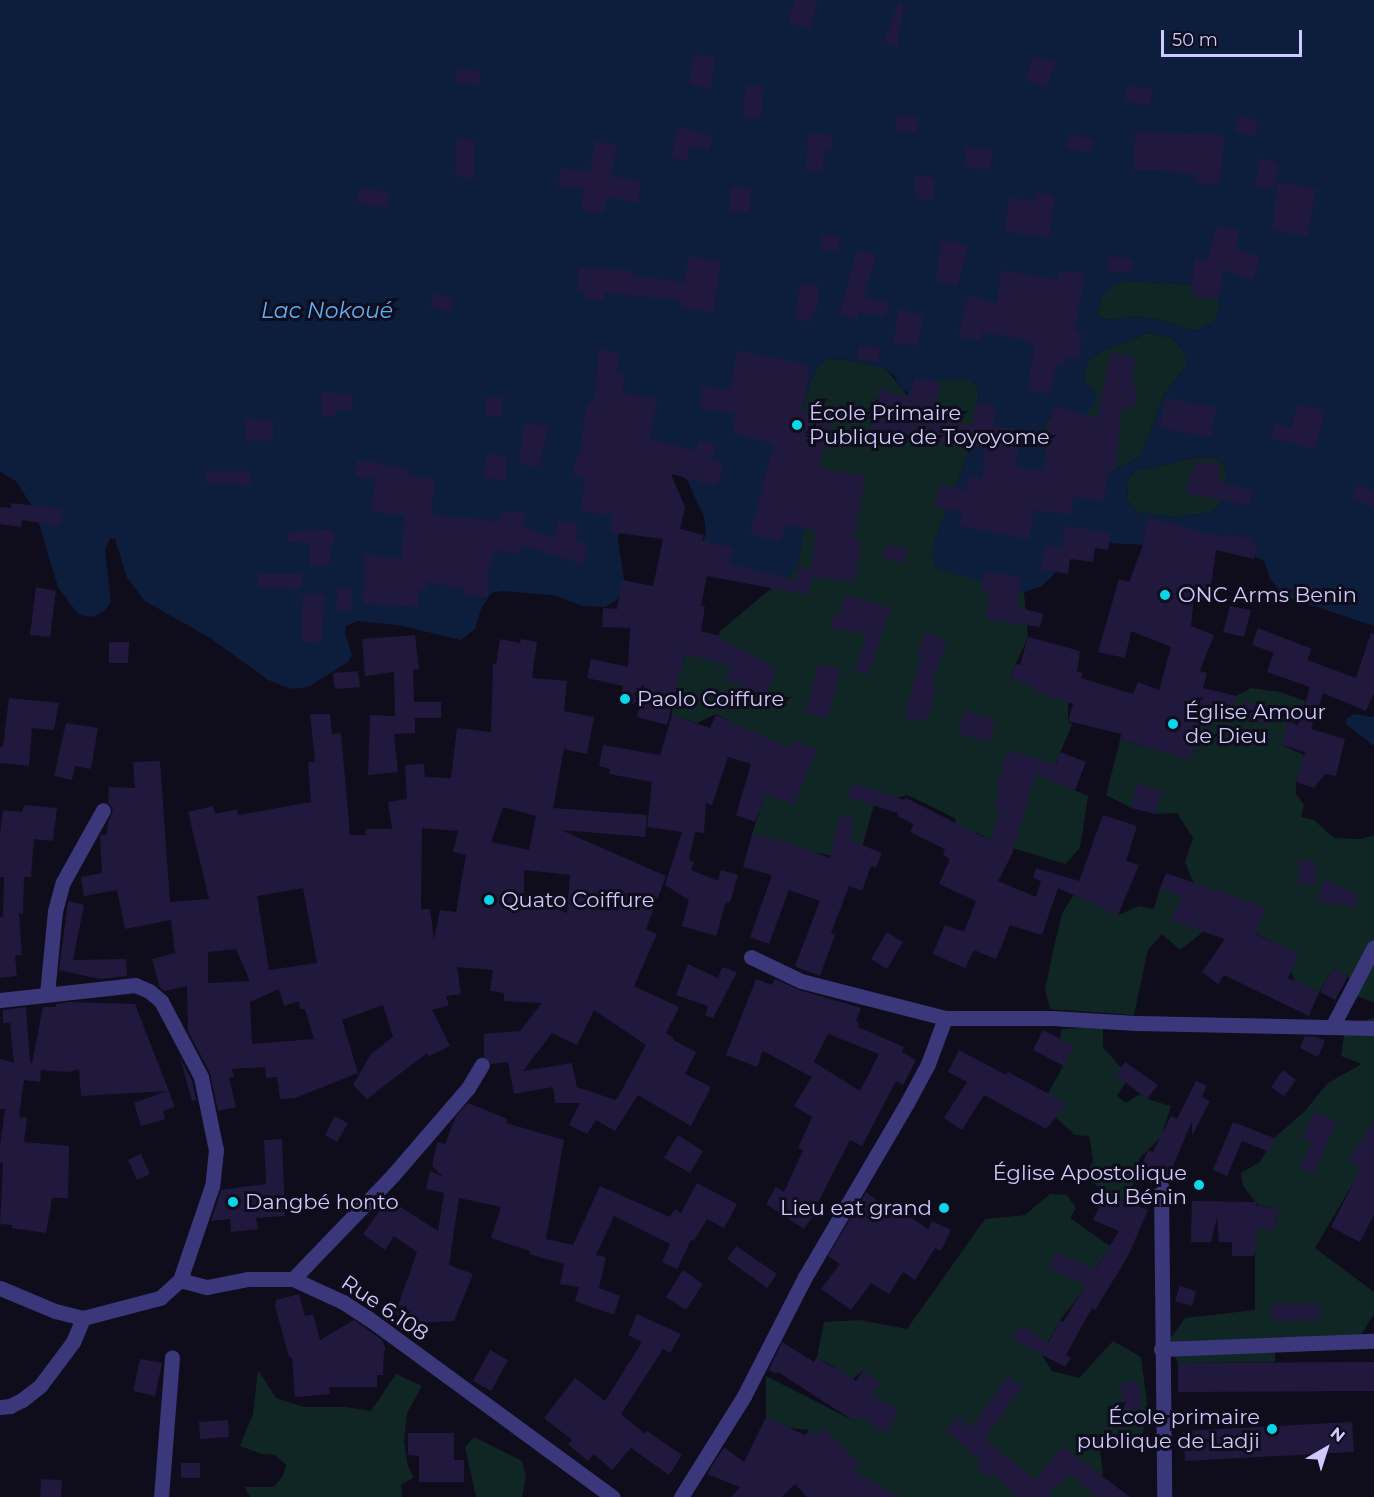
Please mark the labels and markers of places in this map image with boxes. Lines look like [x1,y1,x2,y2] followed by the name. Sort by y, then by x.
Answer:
[809,400,1050,450] place label: École Primaire Publique de Toyoyome
[790,418,804,432] marker: École Primaire Publique de Toyoyome
[1178,582,1357,608] place label: ONC Arms Benin
[1156,586,1174,604] marker: ONC Arms Benin
[637,686,784,712] place label: Paolo Coiffure
[618,692,632,706] marker: Paolo Coiffure
[1185,699,1326,749] place label: Église Amour de Dieu
[1166,717,1180,731] marker: Église Amour de Dieu
[501,887,654,913] place label: Quato Coiffure
[482,893,496,907] marker: Quato Coiffure
[993,1160,1187,1210] place label: Église Apostolique du Bénin
[1192,1178,1206,1192] marker: Église Apostolique du Bénin
[245,1189,399,1215] place label: Dangbé honto
[226,1195,240,1209] marker: Dangbé honto
[780,1195,932,1221] place label: Lieu eat grand
[937,1201,951,1215] marker: Lieu eat grand
[1077,1404,1260,1454] place label: École primaire publique de Ladji
[1265,1422,1279,1436] marker: École primaire publique de Ladji

